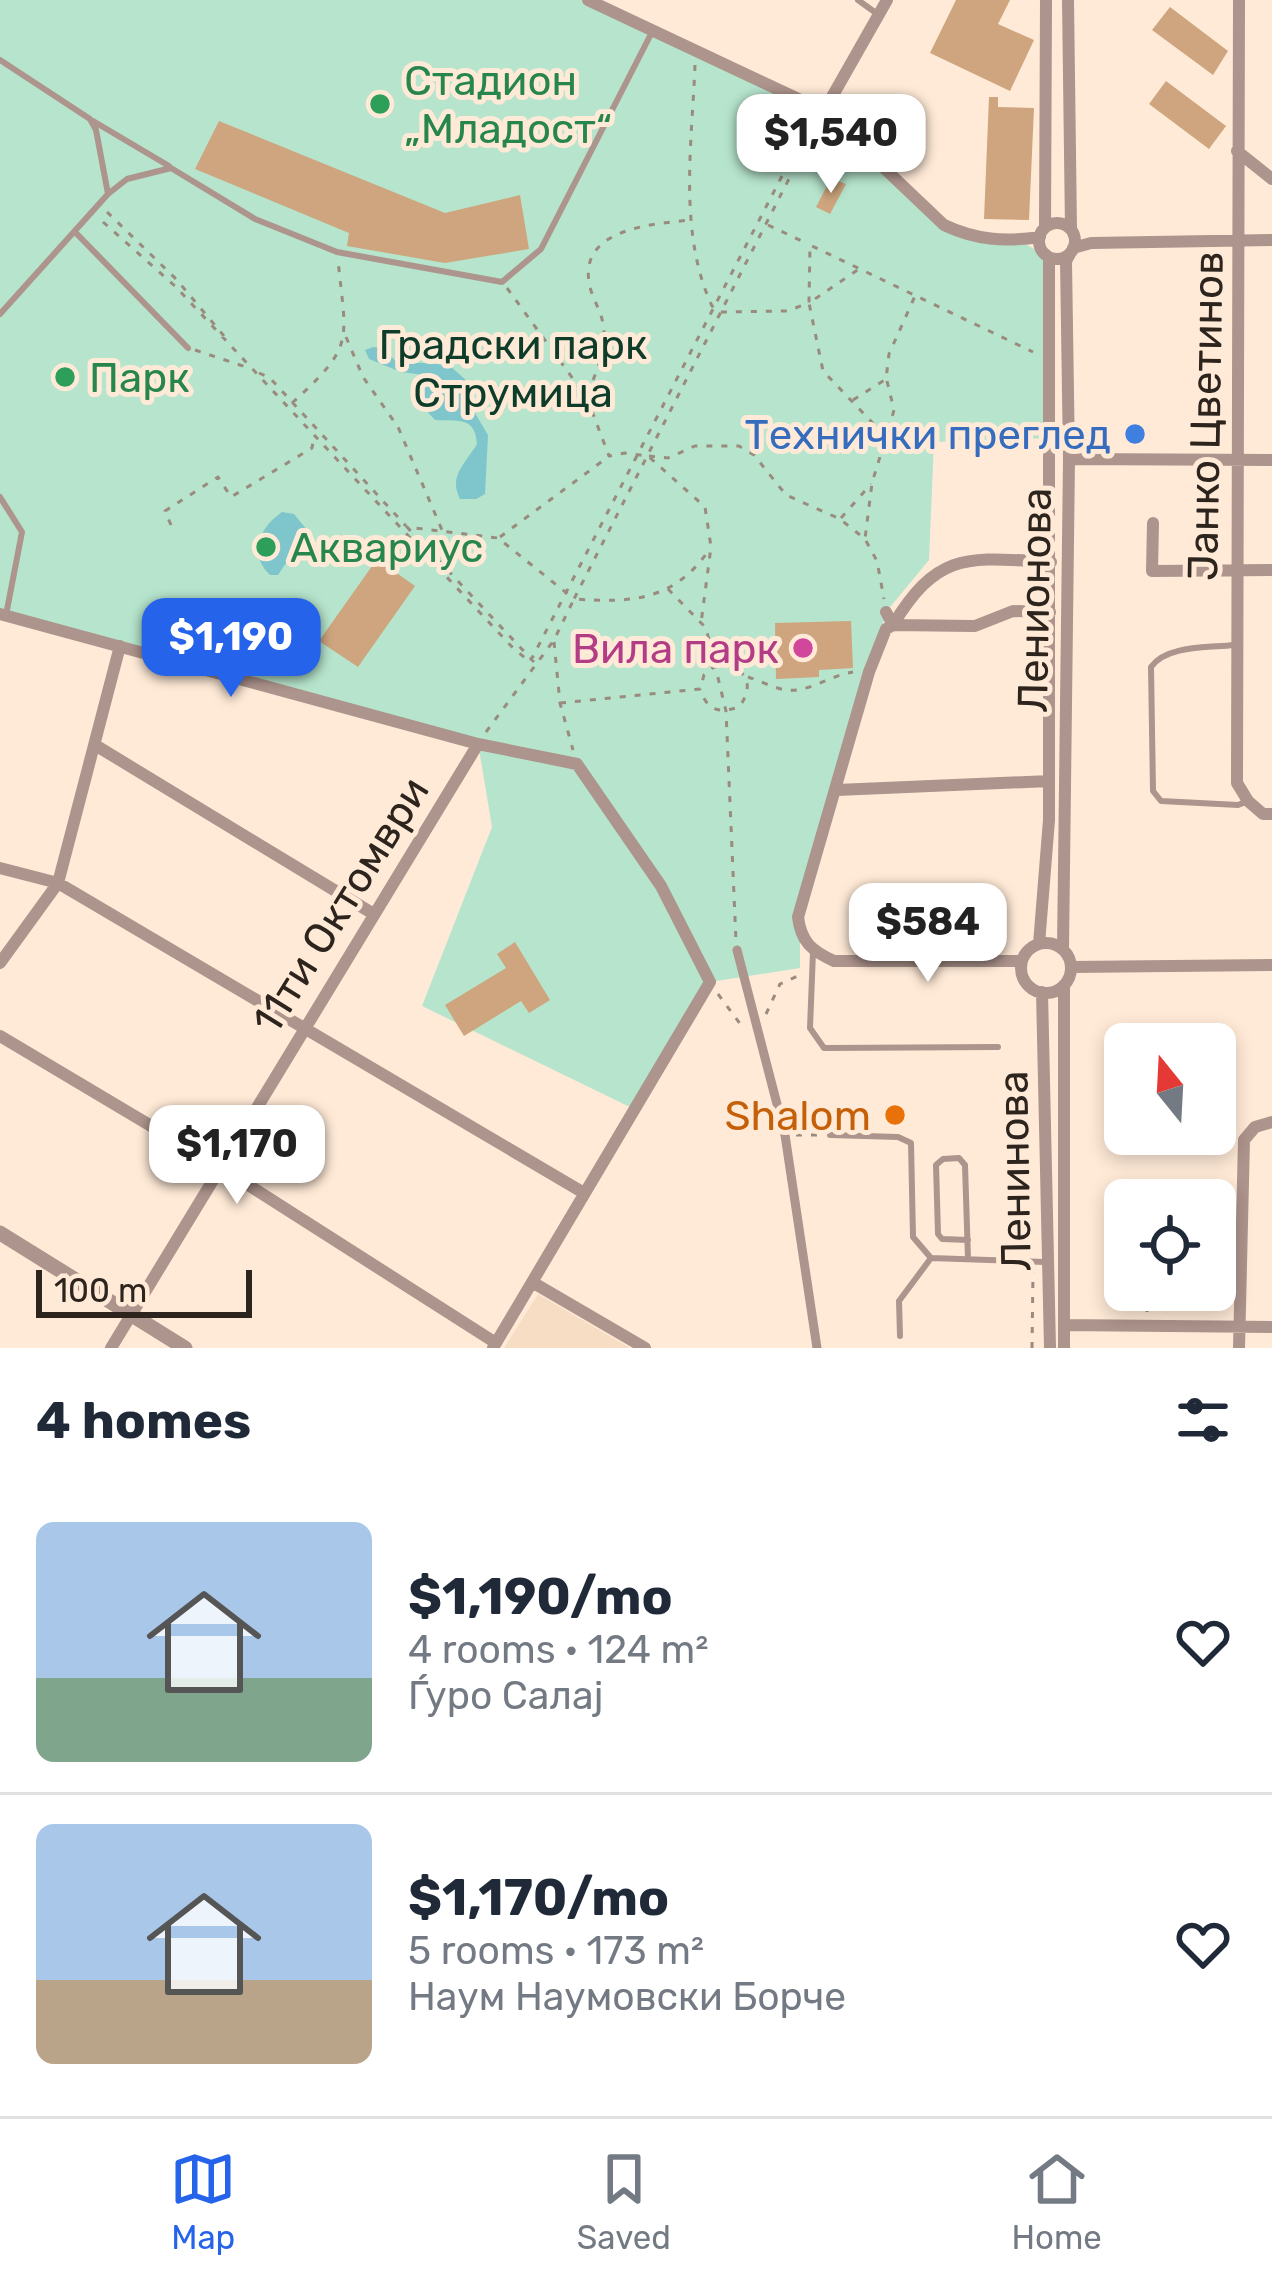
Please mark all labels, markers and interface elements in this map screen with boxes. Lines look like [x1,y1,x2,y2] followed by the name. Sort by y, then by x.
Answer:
[404,56,612,154] place label: Стадион „Младост“
[367,91,393,117] marker: Стадион „Младост“
[733,94,929,196] pin: $1,540
[764,110,898,156] text: $1,540
[1178,251,1234,581] street label: Јанко Цветинов
[379,320,647,418] park label: Градски парк Струмица
[89,353,190,403] place label: Парк
[52,364,78,390] marker: Парк
[744,410,1111,460] place label: Технички преглед
[1122,421,1148,447] marker: Технички преглед
[1008,487,1062,713] street label: Ленионова
[290,523,483,573] place label: Аквариус
[253,534,279,560] marker: Аквариус
[133,598,329,700] pin: $1,190
[169,614,293,660] text: $1,190
[572,624,779,674] place label: Вила парк
[790,635,816,661] marker: Вила парк
[242,768,440,1043] street label: 11ти Октомври
[857,883,999,985] pin: $584
[876,899,980,945] text: $584
[1104,1023,1236,1155] north arrow
[1104,1023,1236,1311] map controls
[988,1070,1042,1272] street label: Ленинова
[724,1091,871,1141] place label: Shalom
[882,1102,908,1128] marker: Shalom
[139,1105,335,1207] pin: $1,170
[176,1121,298,1167] text: $1,170
[1104,1179,1236,1311] button: locate
[36,1264,252,1317] scale bar
[54,1271,147,1310] text: 100 m
[1170,1387,1236,1453] icon: filters
[36,1390,251,1451] text: 4 homes
[408,1566,673,1627] text: $1,190/mo
[132,1570,276,1714] icon: home
[1170,1609,1236,1675] icon: heart
[408,1627,708,1673] text: 4 rooms · 124 m²
[408,1673,603,1719] text: Ѓуро Салај
[408,1867,669,1928] text: $1,170/mo
[132,1872,276,2016] icon: home
[1170,1911,1236,1977] icon: heart
[408,1928,704,1974] text: 5 rooms · 173 m²
[408,1974,846,2020] text: Наум Наумовски Борче
[170,2146,236,2257] tab: Map
[577,2146,671,2257] tab: Saved
[1011,2146,1102,2257] tab: Home

